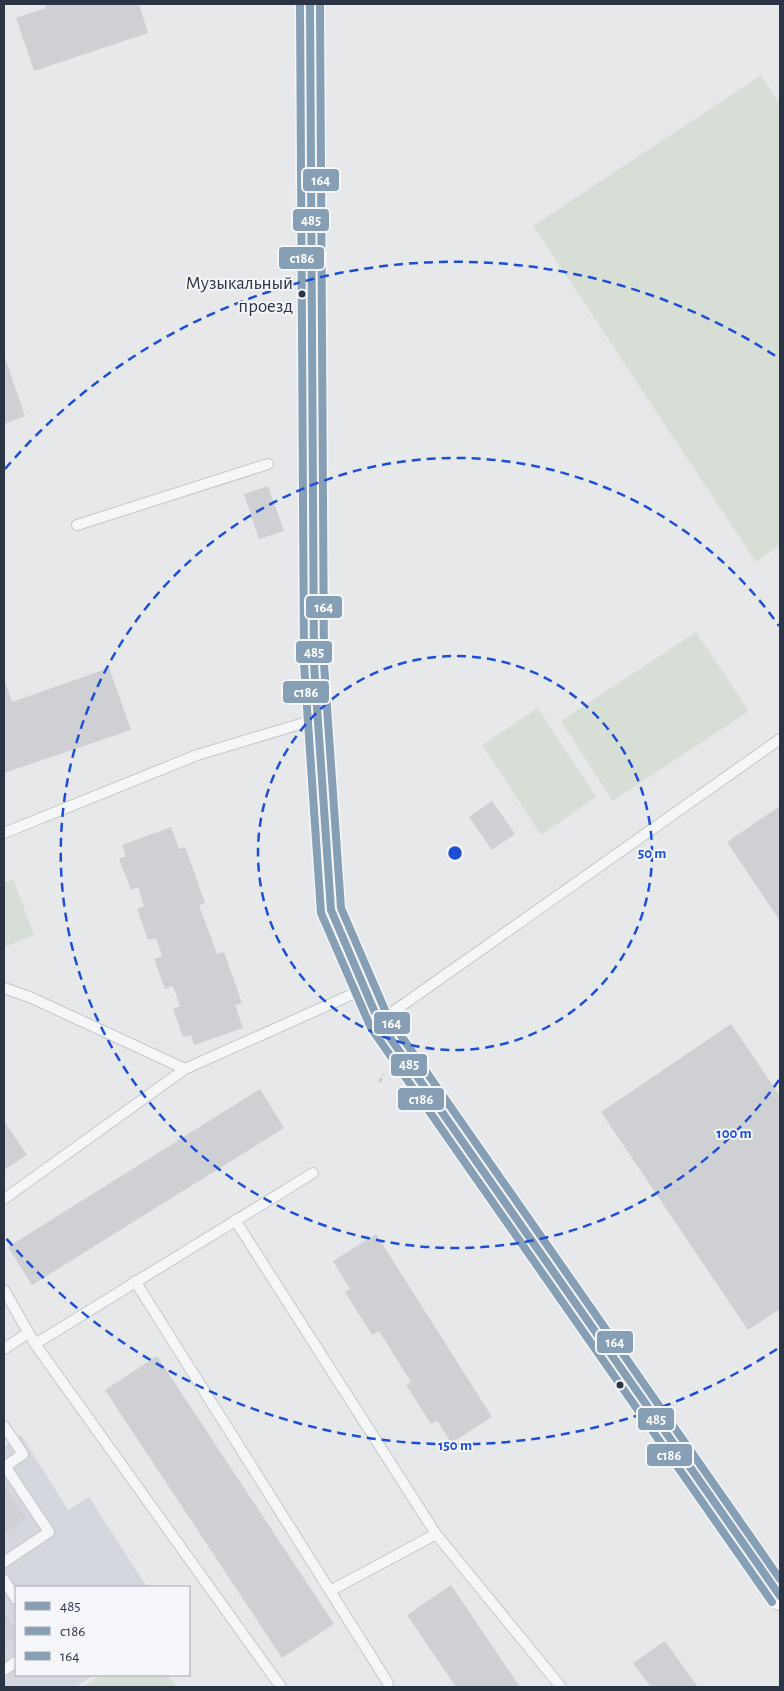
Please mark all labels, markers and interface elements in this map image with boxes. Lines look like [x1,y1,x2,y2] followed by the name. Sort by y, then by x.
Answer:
[302,168,340,192] line badge: 164
[312,174,330,188] text: 164
[292,208,330,232] line badge: 485
[301,214,321,228] text: 485
[278,246,325,270] line badge: с186
[290,252,314,266] text: с186
[186,274,293,316] place label: Музыкальный проезд
[297,289,307,299] marker: Музыкальный проезд
[305,595,343,619] line badge: 164
[315,601,333,615] text: 164
[295,640,333,664] line badge: 485
[304,646,324,660] text: 485
[282,680,330,704] line badge: с186
[294,686,318,700] text: с186
[446,844,464,862] centre of rings
[638,846,666,861] text: 50 m
[373,1011,411,1035] line badge: 164
[383,1017,401,1031] text: 164
[390,1053,428,1077] line badge: 485
[399,1058,419,1072] text: 485
[397,1087,445,1111] line badge: с186
[409,1093,433,1107] text: с186
[716,1126,752,1141] text: 100 m
[596,1330,634,1354] line badge: 164
[606,1336,624,1350] text: 164
[615,1380,625,1390] unlabelled marker
[637,1407,675,1431] line badge: 485
[646,1413,666,1427] text: 485
[438,1438,472,1453] text: 150 m
[646,1443,693,1467] line badge: с186
[657,1449,681,1463] text: с186
[15,1586,190,1676] legend
[60,1599,81,1614] text: 485
[60,1624,85,1639] text: с186
[60,1649,79,1664] text: 164

